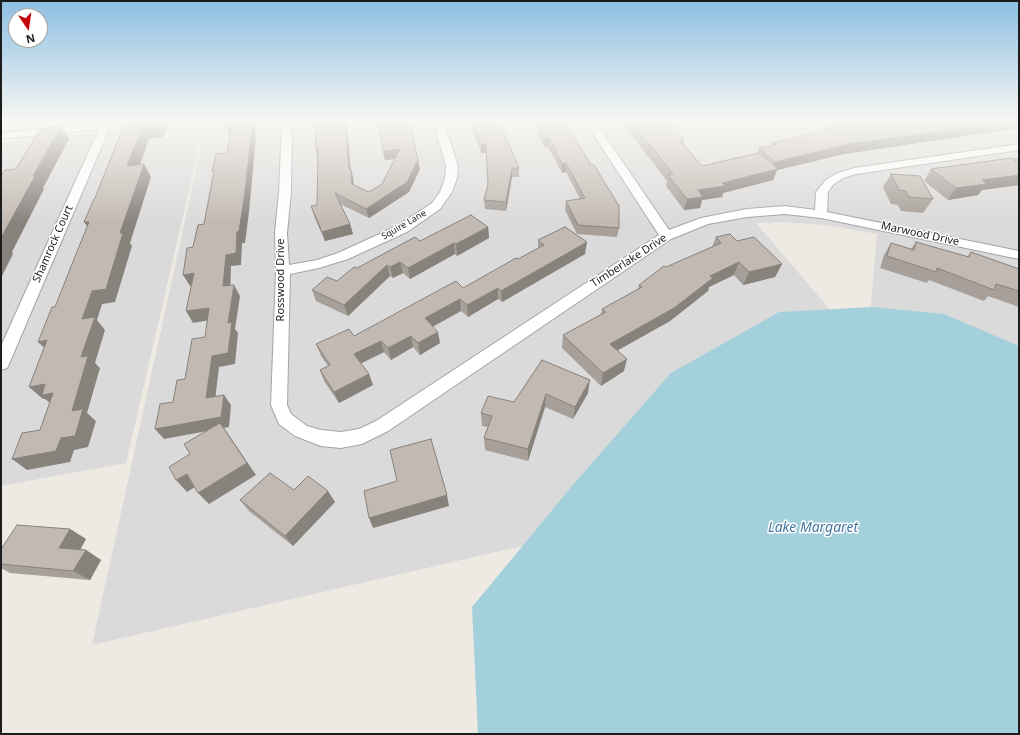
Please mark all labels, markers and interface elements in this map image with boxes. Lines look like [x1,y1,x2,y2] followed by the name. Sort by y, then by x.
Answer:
[8,8,48,48] north arrow
[25,31,37,48] text: N
[30,203,76,285] street label: Shamrock Court
[380,208,428,242] street label: Squire Lane
[880,219,960,249] street label: Marwood Drive
[589,232,669,290] street label: Timberlake Drive
[274,239,288,321] street label: Rosswood Drive
[768,520,858,536] water label: Lake Margaret

